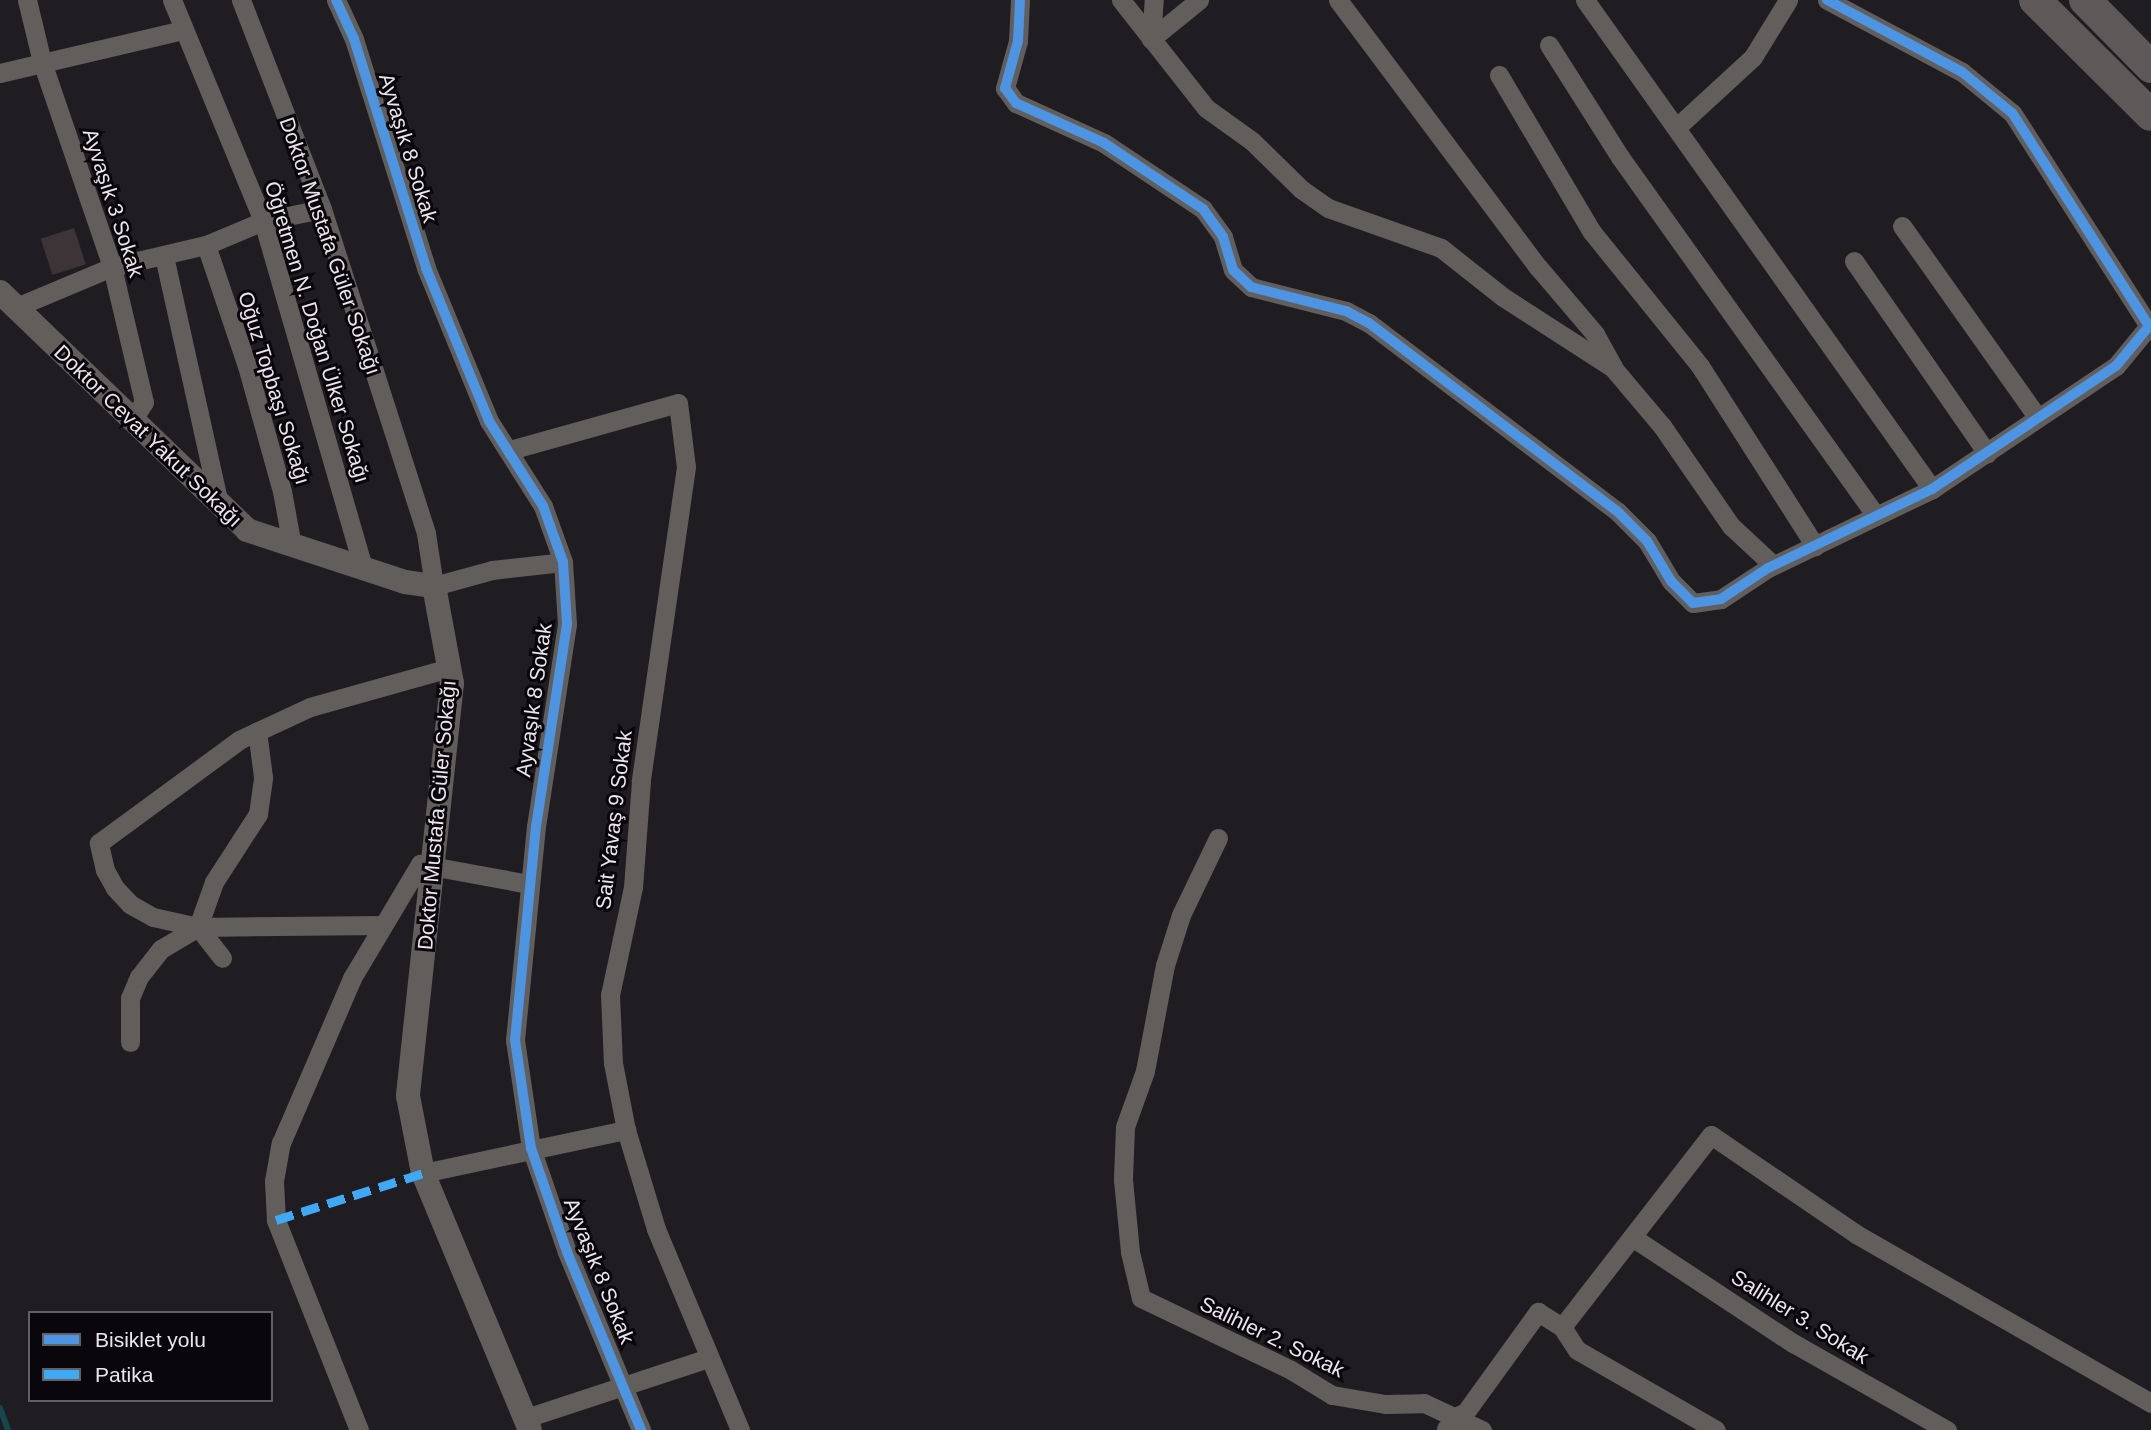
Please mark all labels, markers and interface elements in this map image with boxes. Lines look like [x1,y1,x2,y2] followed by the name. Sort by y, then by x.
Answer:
[373,70,443,226] street label: Ayvaşık 8 Sokak
[274,114,386,378] street label: Doktor Mustafa Güler Sokağı
[77,125,149,281] street label: Ayvaşık 3 Sokak
[259,178,375,486] street label: Öğretmen N. Doğan Ülker Sokağı
[233,288,315,488] street label: Oğuz Topbaşı Sokağı
[49,340,247,532] street label: Doktor Cevat Yakut Sokağı
[511,622,557,778] street label: Ayvaşık 8 Sokak
[413,679,461,951] street label: Doktor Mustafa Güler Sokağı
[590,729,638,911] street label: Sait Yavaş 9 Sokak
[558,1194,640,1348] street label: Ayvaşık 8 Sokak
[1727,1265,1873,1369] street label: Salihler 3. Sokak
[1196,1291,1348,1383] street label: Salihler 2. Sokak
[28,1311,273,1402] legend
[95,1328,206,1351] text: Bisiklet yolu
[95,1363,153,1386] text: Patika

